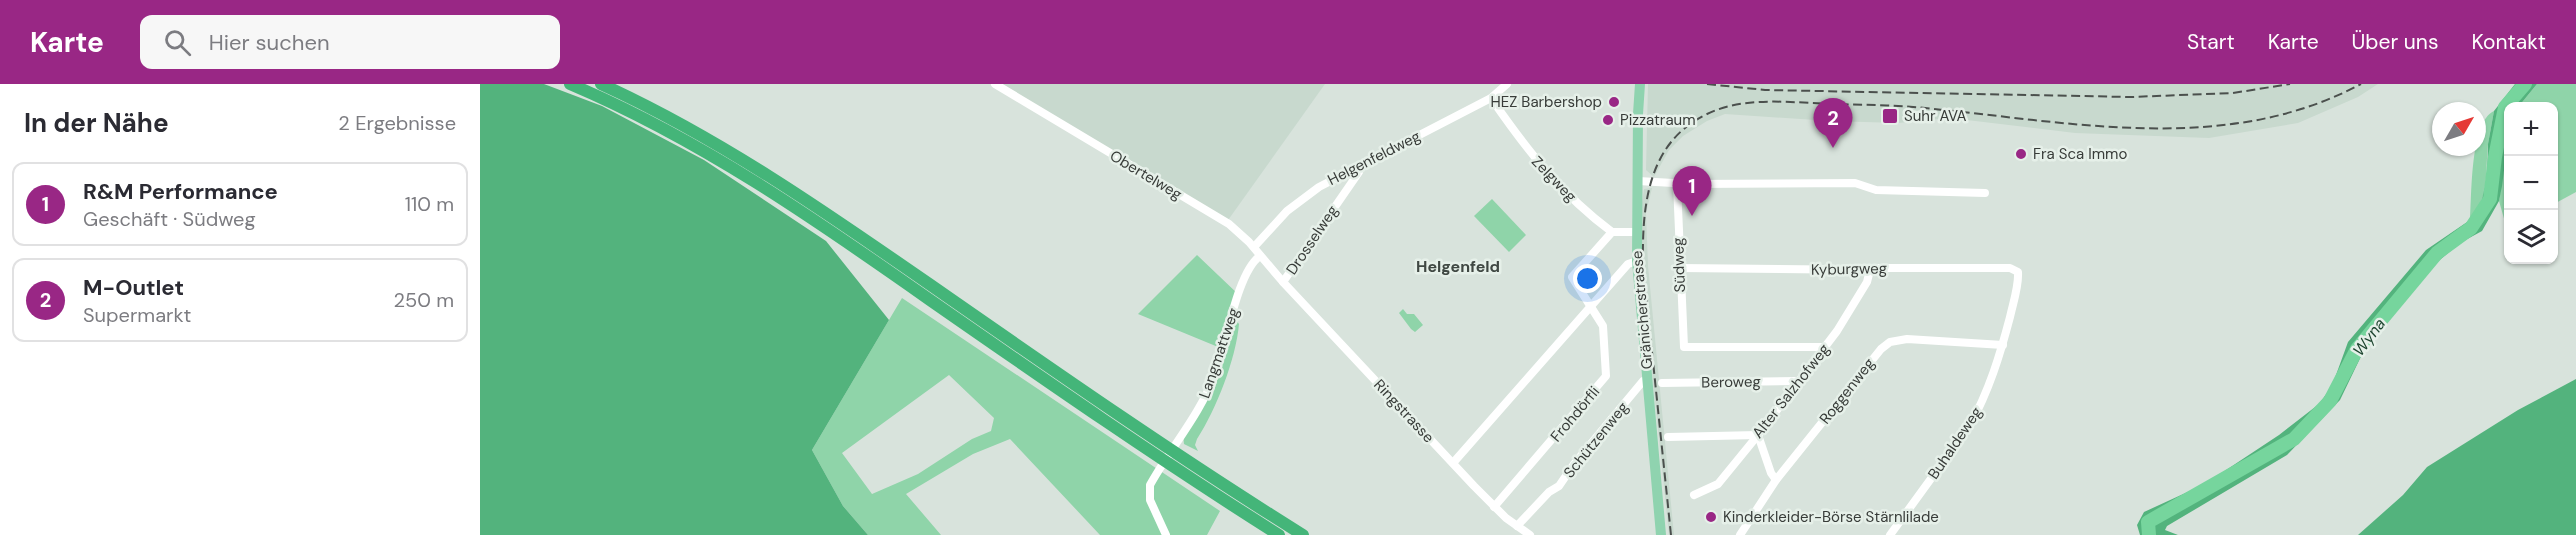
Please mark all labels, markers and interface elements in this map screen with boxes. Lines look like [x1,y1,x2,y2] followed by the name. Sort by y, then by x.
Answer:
[140,15,560,69] search box
[30,24,104,61] text: Karte
[161,26,194,59] icon: search
[209,28,330,57] text: Hier suchen
[2187,28,2235,56] text: Start
[2268,28,2319,56] text: Karte
[2352,28,2438,56] text: Über uns
[2471,28,2546,56] text: Kontakt
[1491,92,1602,112] place label: HEZ Barbershop
[1607,95,1621,109] marker: HEZ Barbershop
[1814,98,1852,148] pin: 2
[2432,102,2486,156] north arrow
[2504,102,2558,264] map controls
[2504,102,2558,156] button: +
[24,106,169,140] text: In der Nähe
[1904,106,1967,126] place label: Suhr AVA
[1881,107,1899,125] marker: Suhr AVA
[338,110,456,136] text: 2 Ergebnisse
[1620,110,1696,130] place label: Pizzatraum
[1601,113,1615,127] marker: Pizzatraum
[1324,126,1424,190] street label: Helgenfeldweg
[2033,144,2127,164] place label: Fra Sca Immo
[1106,146,1186,204] street label: Obertelweg
[2014,147,2028,161] marker: Fra Sca Immo
[1527,152,1581,206] street label: Zelgweg
[2504,156,2558,210] button: −
[1672,166,1712,216] pin: 1
[83,177,278,206] text: R&M Performance
[42,191,49,217] text: 1
[405,191,454,217] text: 110 m
[1282,201,1342,279] street label: Drosselweg
[83,206,256,232] text: Geschäft · Südweg
[2504,210,2558,264] button: layers
[1668,237,1690,293] street label: Südweg
[1627,250,1657,370] street label: Gränicherstrasse
[1416,256,1500,277] district label: Helgenfeld
[1811,258,1887,280] street label: Kyburgweg
[1573,264,1602,293] your location
[83,273,184,302] text: M-Outlet
[40,287,51,313] text: 2
[393,287,454,313] text: 250 m
[83,302,191,328] text: Supermarkt
[1194,305,1244,401] street label: Langmattweg
[2348,314,2390,360] water label: Wyna
[1748,340,1834,442] street label: Alter Salzhofweg
[1815,354,1879,428] street label: Roggenweg
[1701,371,1761,393] street label: Beroweg
[1369,375,1439,447] street label: Ringstrasse
[1546,382,1604,446] street label: Frohdörfli
[1559,398,1633,482] street label: Schützenweg
[1923,403,1987,483] street label: Buhaldeweg
[1723,507,1939,527] place label: Kinderkleider-Börse Stärnlilade
[1704,510,1718,524] marker: Kinderkleider-Börse Stärnlilade

